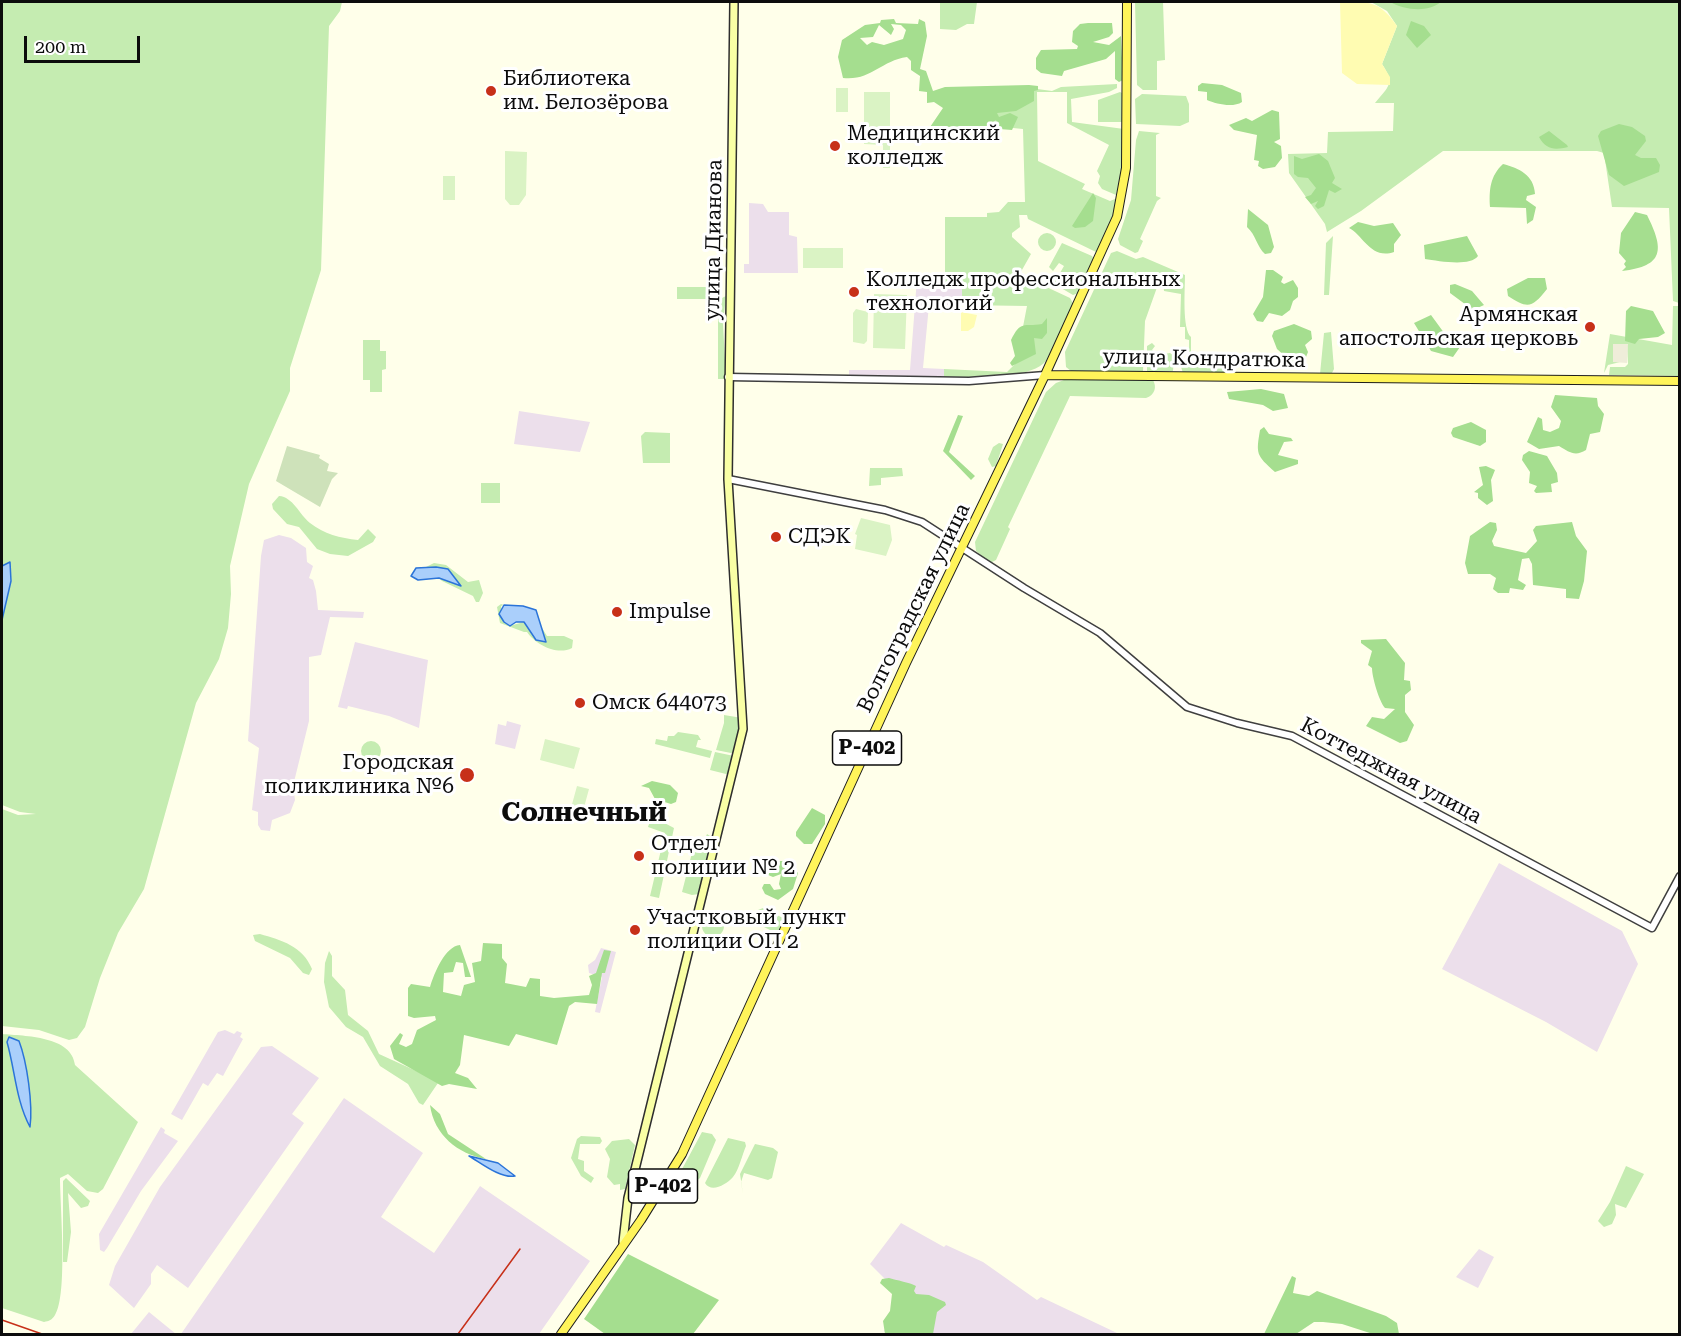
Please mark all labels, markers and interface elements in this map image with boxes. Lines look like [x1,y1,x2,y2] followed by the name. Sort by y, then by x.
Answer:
[27,24,142,62] scale bar
[35,36,86,57] text: 200 m
[503,66,668,116] place label: Библиотека им. Белозёрова
[484,84,498,98] marker: Библиотека им. Белозёрова
[847,121,1000,171] place label: Медицинский колледж
[828,139,842,153] marker: Медицинский колледж
[700,159,728,321] street label: улица Дианова
[866,267,1180,317] place label: Колледж профессиональных технологий
[847,285,861,299] marker: Колледж профессиональных технологий
[1339,302,1578,352] place label: Армянская апостольская церковь
[1583,320,1597,334] marker: Армянская апостольская церковь
[1102,345,1306,373] street label: улица Кондратюка
[852,499,976,717] street label: Волгоградская улица
[788,524,851,550] place label: СДЭК
[769,530,783,544] marker: СДЭК
[629,599,711,625] place label: Impulse
[610,605,624,619] marker: Impulse
[592,690,727,716] place label: Омск 644073
[573,696,587,710] marker: Омск 644073
[1296,713,1486,829] street label: Коттеджная улица
[832,731,902,765] road number: Р-402
[264,750,454,800] place label: Городская поликлиника №6
[458,766,476,784] marker: Городская поликлиника №6
[501,797,667,829] district label: Солнечный
[651,831,795,881] place label: Отдел полиции № 2
[632,849,646,863] marker: Отдел полиции № 2
[647,905,846,955] place label: Участковый пункт полиции ОП 2
[628,923,642,937] marker: Участковый пункт полиции ОП 2
[628,1169,698,1203] road number: Р-402

